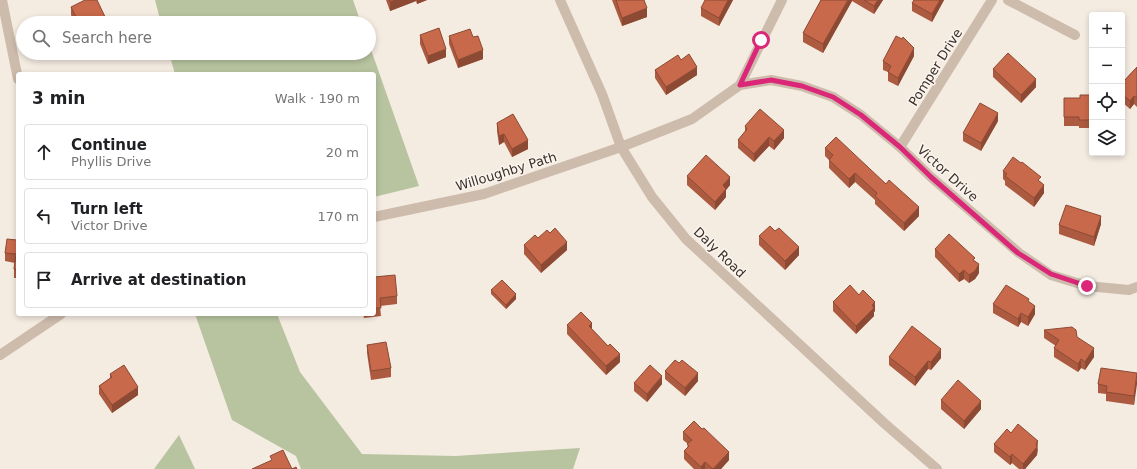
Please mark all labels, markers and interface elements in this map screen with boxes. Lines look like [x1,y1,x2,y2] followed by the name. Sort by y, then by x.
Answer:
[1089,12,1125,156] map controls
[1089,12,1125,48] button: +
[16,16,376,60] search box
[906,26,965,109] street label: Pomper Drive
[30,27,52,49] icon: search
[62,29,152,47] text: Search here
[752,31,770,49] route start
[1089,48,1125,84] button: −
[1089,84,1125,120] button: locate
[32,88,85,108] text: 3 min
[275,91,360,106] text: Walk · 190 m
[1089,120,1125,156] button: layers
[71,136,147,154] text: Continue
[33,141,55,163] icon: ahead
[914,142,981,205] street label: Victor Drive
[326,145,359,160] text: 20 m
[454,149,558,194] street label: Willoughby Path
[71,154,151,169] text: Phyllis Drive
[71,200,143,218] text: Turn left
[33,205,55,227] icon: left
[317,209,359,224] text: 170 m
[71,218,148,233] text: Victor Drive
[691,224,749,281] street label: Daly Road
[33,269,55,291] icon: arrive
[71,271,246,289] text: Arrive at destination
[1078,277,1096,295] route end

